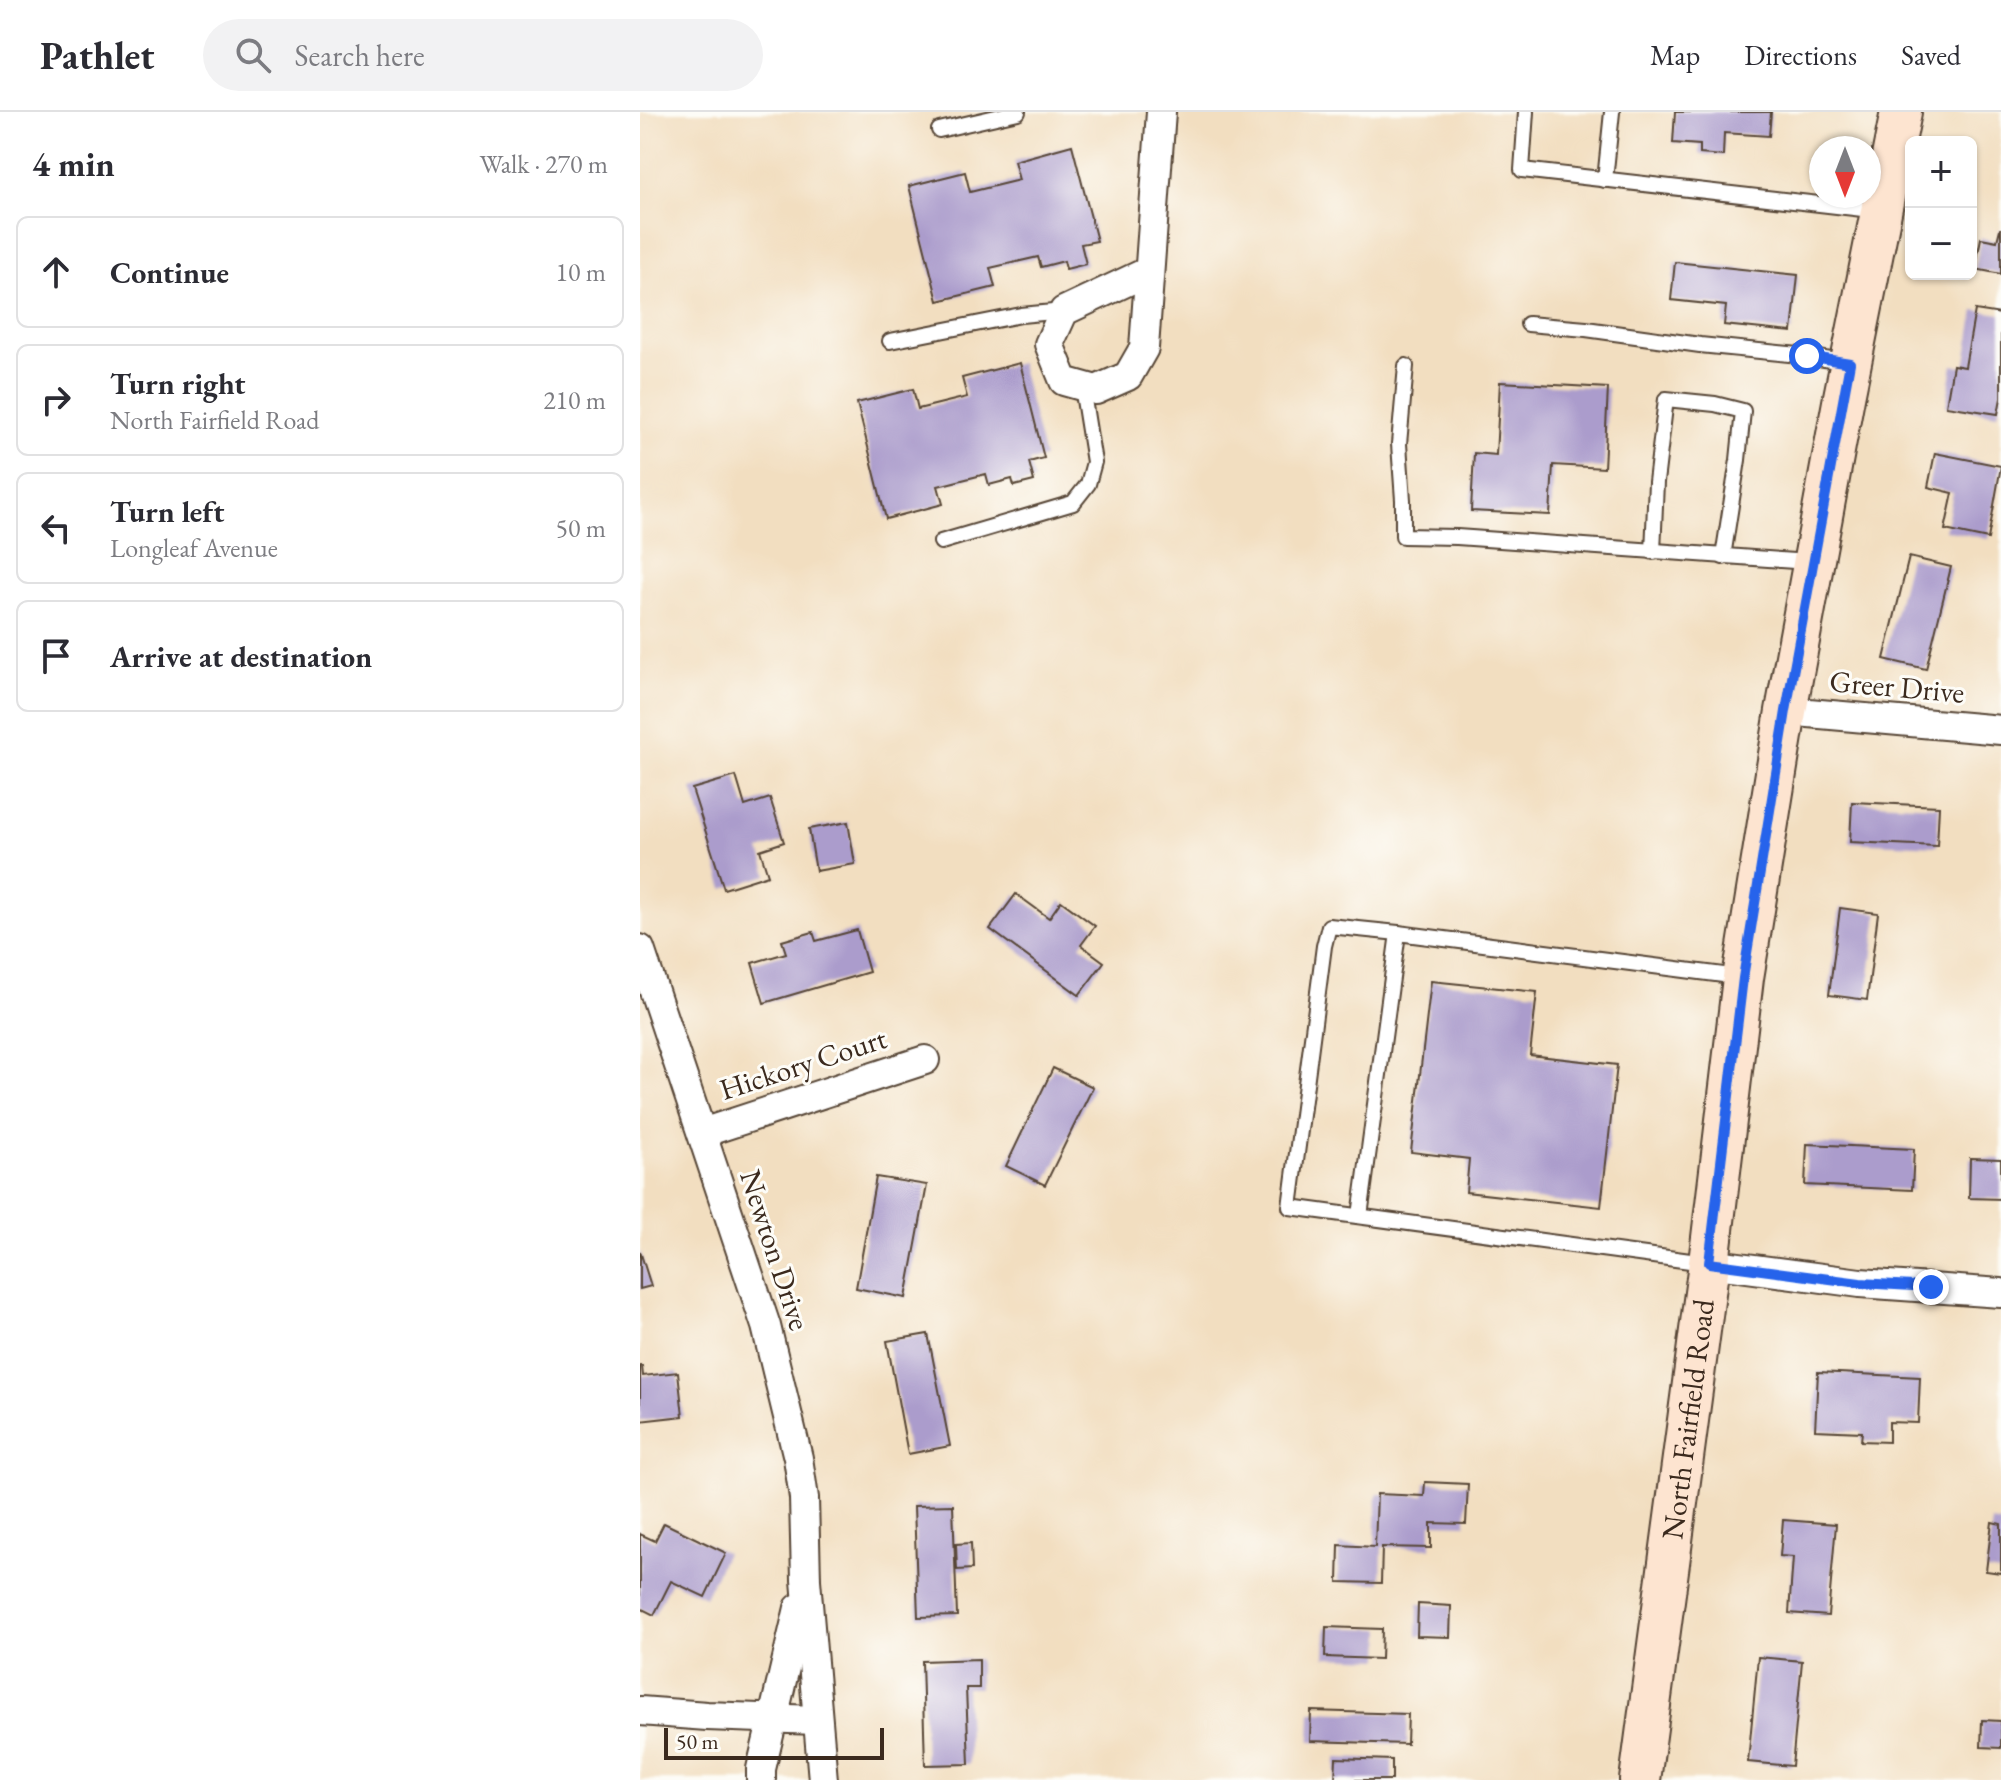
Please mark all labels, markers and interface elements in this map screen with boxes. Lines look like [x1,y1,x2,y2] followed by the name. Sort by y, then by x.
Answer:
[203,19,763,91] search box
[40,31,155,80] text: Pathlet
[231,33,275,77] icon: search
[295,36,425,75] text: Search here
[1650,37,1700,73] text: Map
[1744,37,1857,73] text: Directions
[1901,37,1961,73] text: Saved
[1809,136,1881,208] north arrow
[1905,136,1977,280] map controls
[1905,136,1977,208] button: +
[32,142,115,186] text: 4 min
[480,147,608,181] text: Walk · 270 m
[1905,208,1977,280] button: −
[34,250,78,294] icon: ahead
[110,253,229,292] text: Continue
[556,255,606,289] text: 10 m
[1789,338,1825,374] route start
[110,364,246,403] text: Turn right
[34,378,78,422] icon: right
[543,383,606,417] text: 210 m
[110,403,319,437] text: North Fairfield Road
[110,492,224,531] text: Turn left
[34,506,78,550] icon: left
[556,511,606,545] text: 50 m
[110,531,278,565] text: Longleaf Avenue
[34,634,78,678] icon: arrive
[110,637,372,676] text: Arrive at destination
[1828,661,1966,712] street label: Greer Drive
[714,1018,892,1109] street label: Hickory Court
[731,1165,820,1335] street label: Newton Drive
[1913,1269,1949,1305] route end
[1652,1296,1723,1542] street label: North Fairfield Road
[664,1724,884,1760] scale bar
[676,1727,719,1756] text: 50 m

